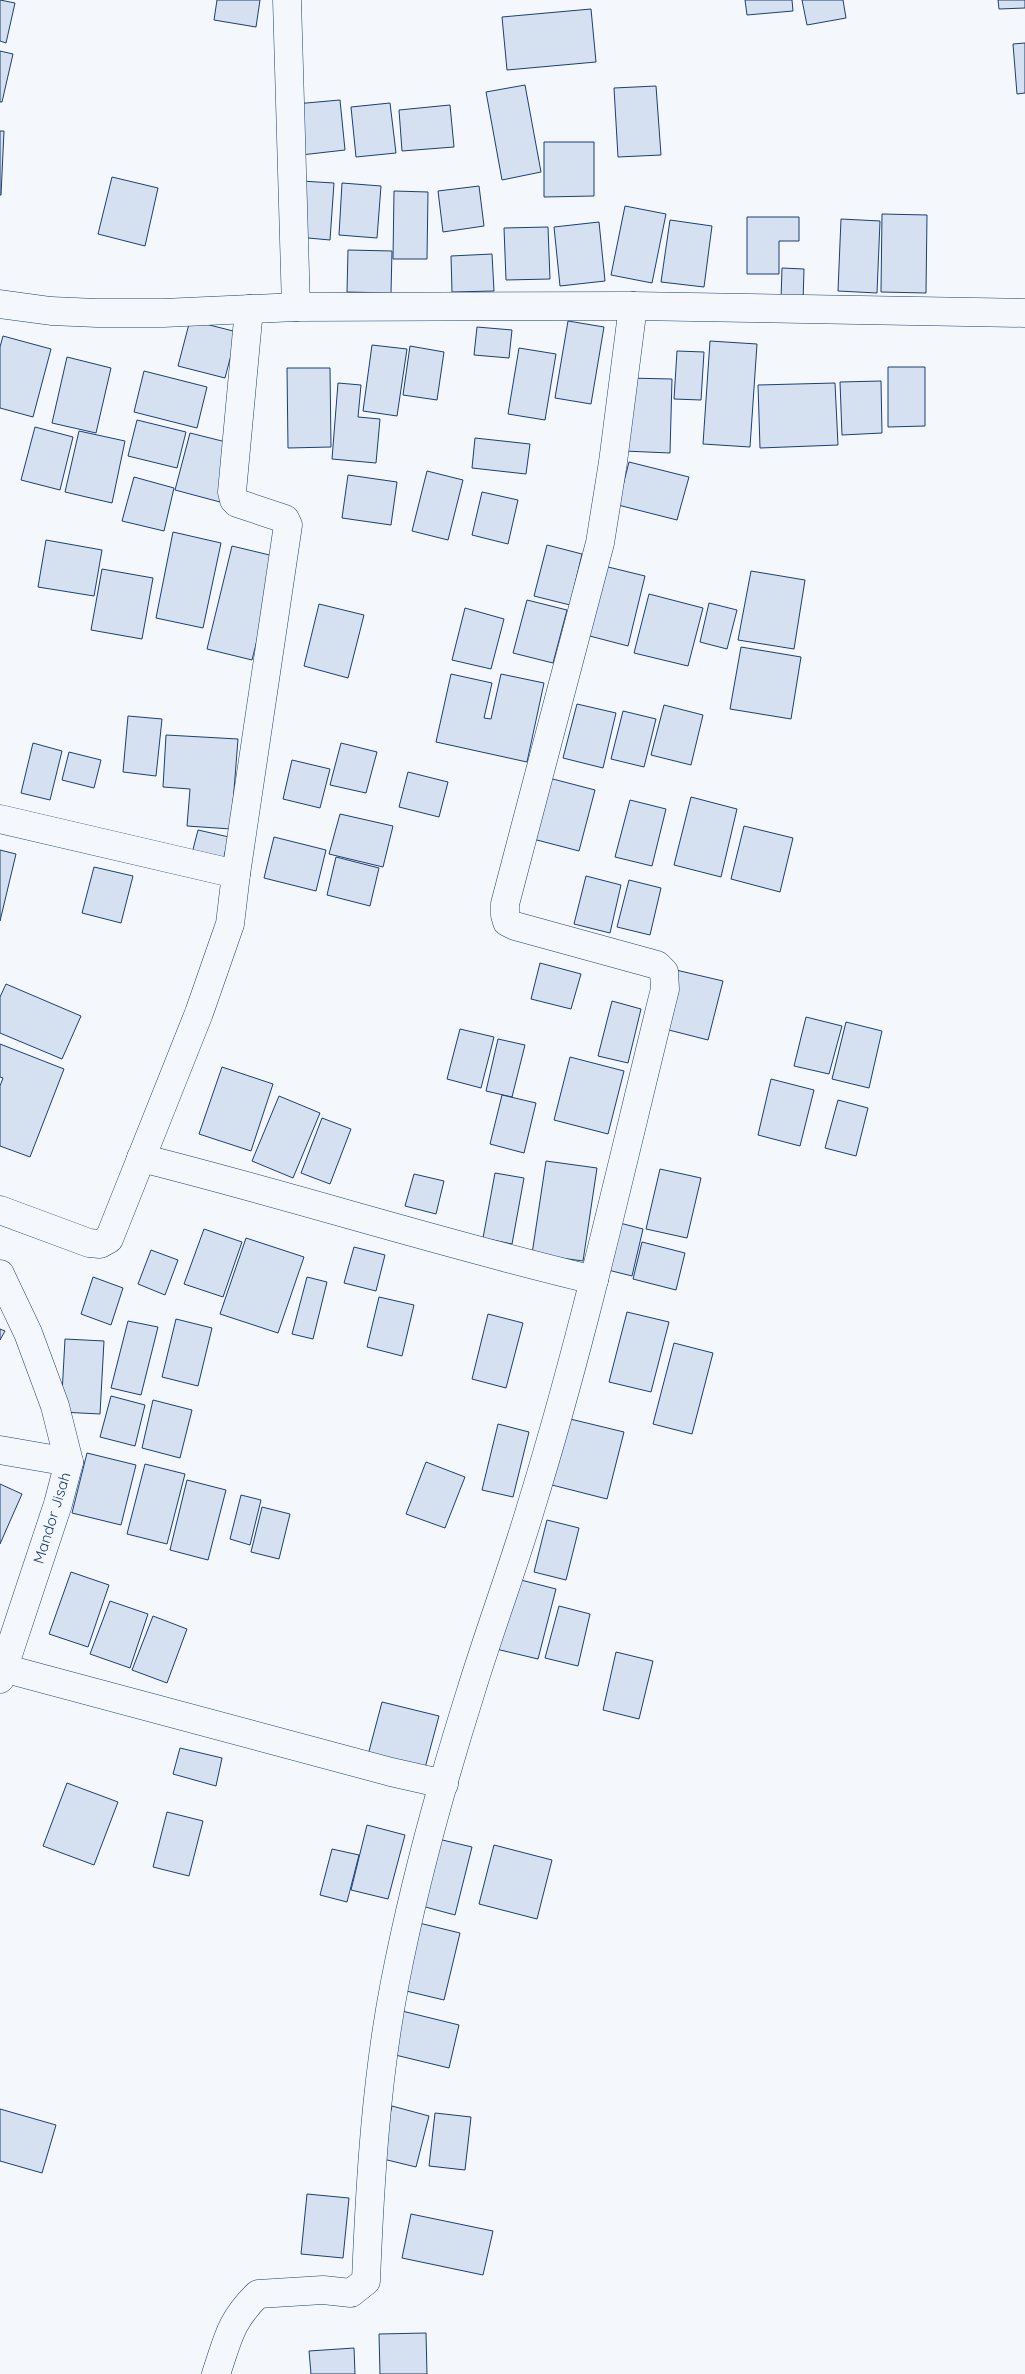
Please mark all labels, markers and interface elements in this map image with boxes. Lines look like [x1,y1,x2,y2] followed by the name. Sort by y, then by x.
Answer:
[29,1470,74,1566] street label: Mandor Jisah

